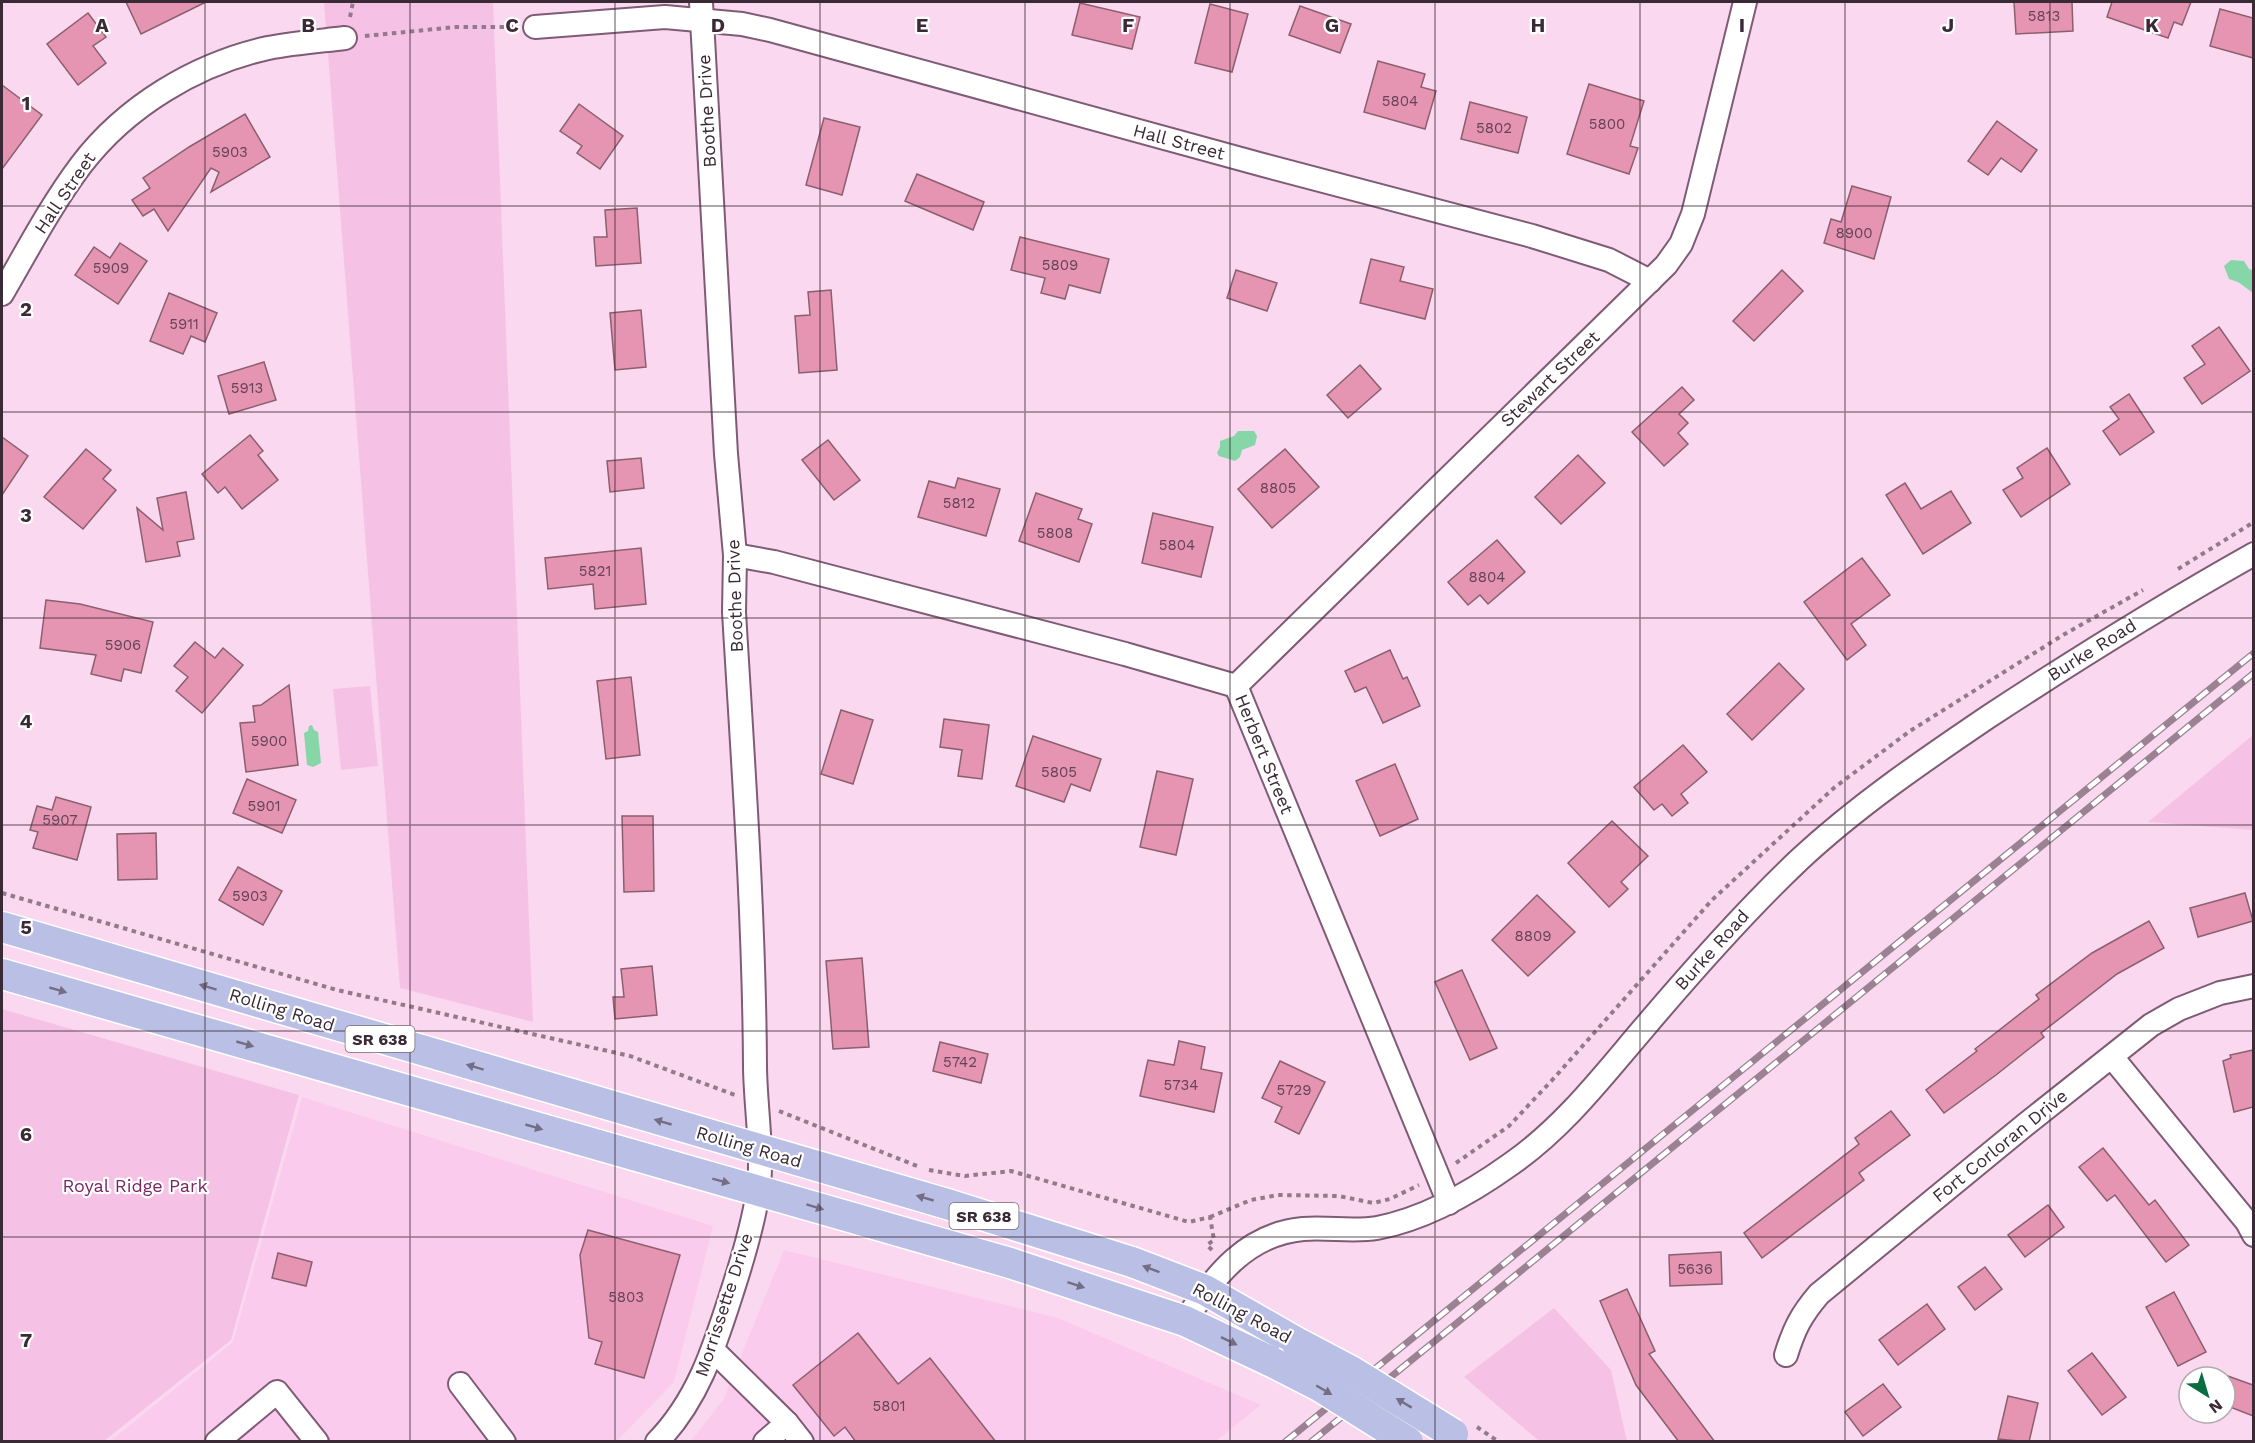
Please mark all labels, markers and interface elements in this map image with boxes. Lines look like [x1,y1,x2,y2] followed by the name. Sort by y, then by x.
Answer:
[2028,7,2060,25] house number: 5813
[95,13,109,37] text: A
[301,13,315,37] text: B
[505,13,519,37] text: C
[711,13,725,37] text: D
[916,13,928,37] text: E
[1122,13,1134,37] text: F
[1325,13,1339,37] text: G
[1531,13,1545,37] text: H
[1739,13,1745,37] text: I
[1942,13,1954,37] text: J
[2145,13,2159,37] text: K
[693,54,720,168] street label: Boothe Drive
[22,91,30,115] text: 1
[1382,92,1418,110] house number: 5804
[1589,115,1625,133] house number: 5800
[1131,119,1228,164] street label: Hall Street
[1476,119,1512,137] house number: 5802
[212,143,248,161] house number: 5903
[30,148,100,238] street label: Hall Street
[1835,224,1873,242] house number: 8900
[1042,256,1078,274] house number: 5809
[93,259,129,277] house number: 5909
[20,297,32,321] text: 2
[169,315,199,333] house number: 5911
[1496,326,1604,431] street label: Stewart Street
[231,379,263,397] house number: 5913
[1260,479,1296,497] house number: 8805
[943,494,975,512] house number: 5812
[20,503,32,527] text: 3
[1037,524,1073,542] house number: 5808
[1159,536,1195,554] house number: 5804
[722,539,747,653] street label: Boothe Drive
[579,562,611,580] house number: 5821
[1469,568,1505,586] house number: 8804
[2044,614,2140,685] street label: Burke Road
[105,636,141,654] house number: 5906
[1231,691,1298,817] street label: Herbert Street
[20,709,33,733] text: 4
[251,732,287,750] house number: 5900
[1041,763,1077,781] house number: 5805
[247,797,281,815] house number: 5901
[42,811,78,829] house number: 5907
[232,887,268,905] house number: 5903
[1670,905,1753,994] street label: Burke Road
[20,915,32,939] text: 5
[1514,927,1552,945] house number: 8809
[199,982,217,991] one-way arrow
[227,984,337,1036] street label: Rolling Road
[49,986,67,995] one-way arrow
[346,1026,415,1052] road number: SR 638
[236,1040,254,1049] one-way arrow
[943,1053,977,1071] house number: 5742
[466,1062,484,1071] one-way arrow
[1163,1076,1199,1094] house number: 5734
[1276,1081,1312,1099] house number: 5729
[1928,1085,2071,1206] street label: Fort Corloran Drive
[654,1117,672,1126] one-way arrow
[694,1121,804,1172] street label: Rolling Road
[20,1122,32,1146] text: 6
[525,1123,543,1132] one-way arrow
[62,1175,208,1196] park label: Royal Ridge Park
[712,1176,730,1186] one-way arrow
[915,1193,933,1202] one-way arrow
[806,1203,824,1212] one-way arrow
[950,1203,1018,1229] road number: SR 638
[690,1230,757,1379] street label: Morrissette Drive
[1677,1260,1713,1278] house number: 5636
[1141,1264,1159,1274] one-way arrow
[1189,1278,1295,1347] street label: Rolling Road
[1067,1280,1085,1290] one-way arrow
[608,1288,644,1306] house number: 5803
[20,1328,32,1352] text: 7
[1220,1336,1238,1346] one-way arrow
[2177,1365,2237,1425] north arrow
[1316,1384,1332,1395] one-way arrow
[2205,1395,2226,1418] text: N
[872,1397,906,1415] house number: 5801
[1396,1397,1412,1408] one-way arrow

